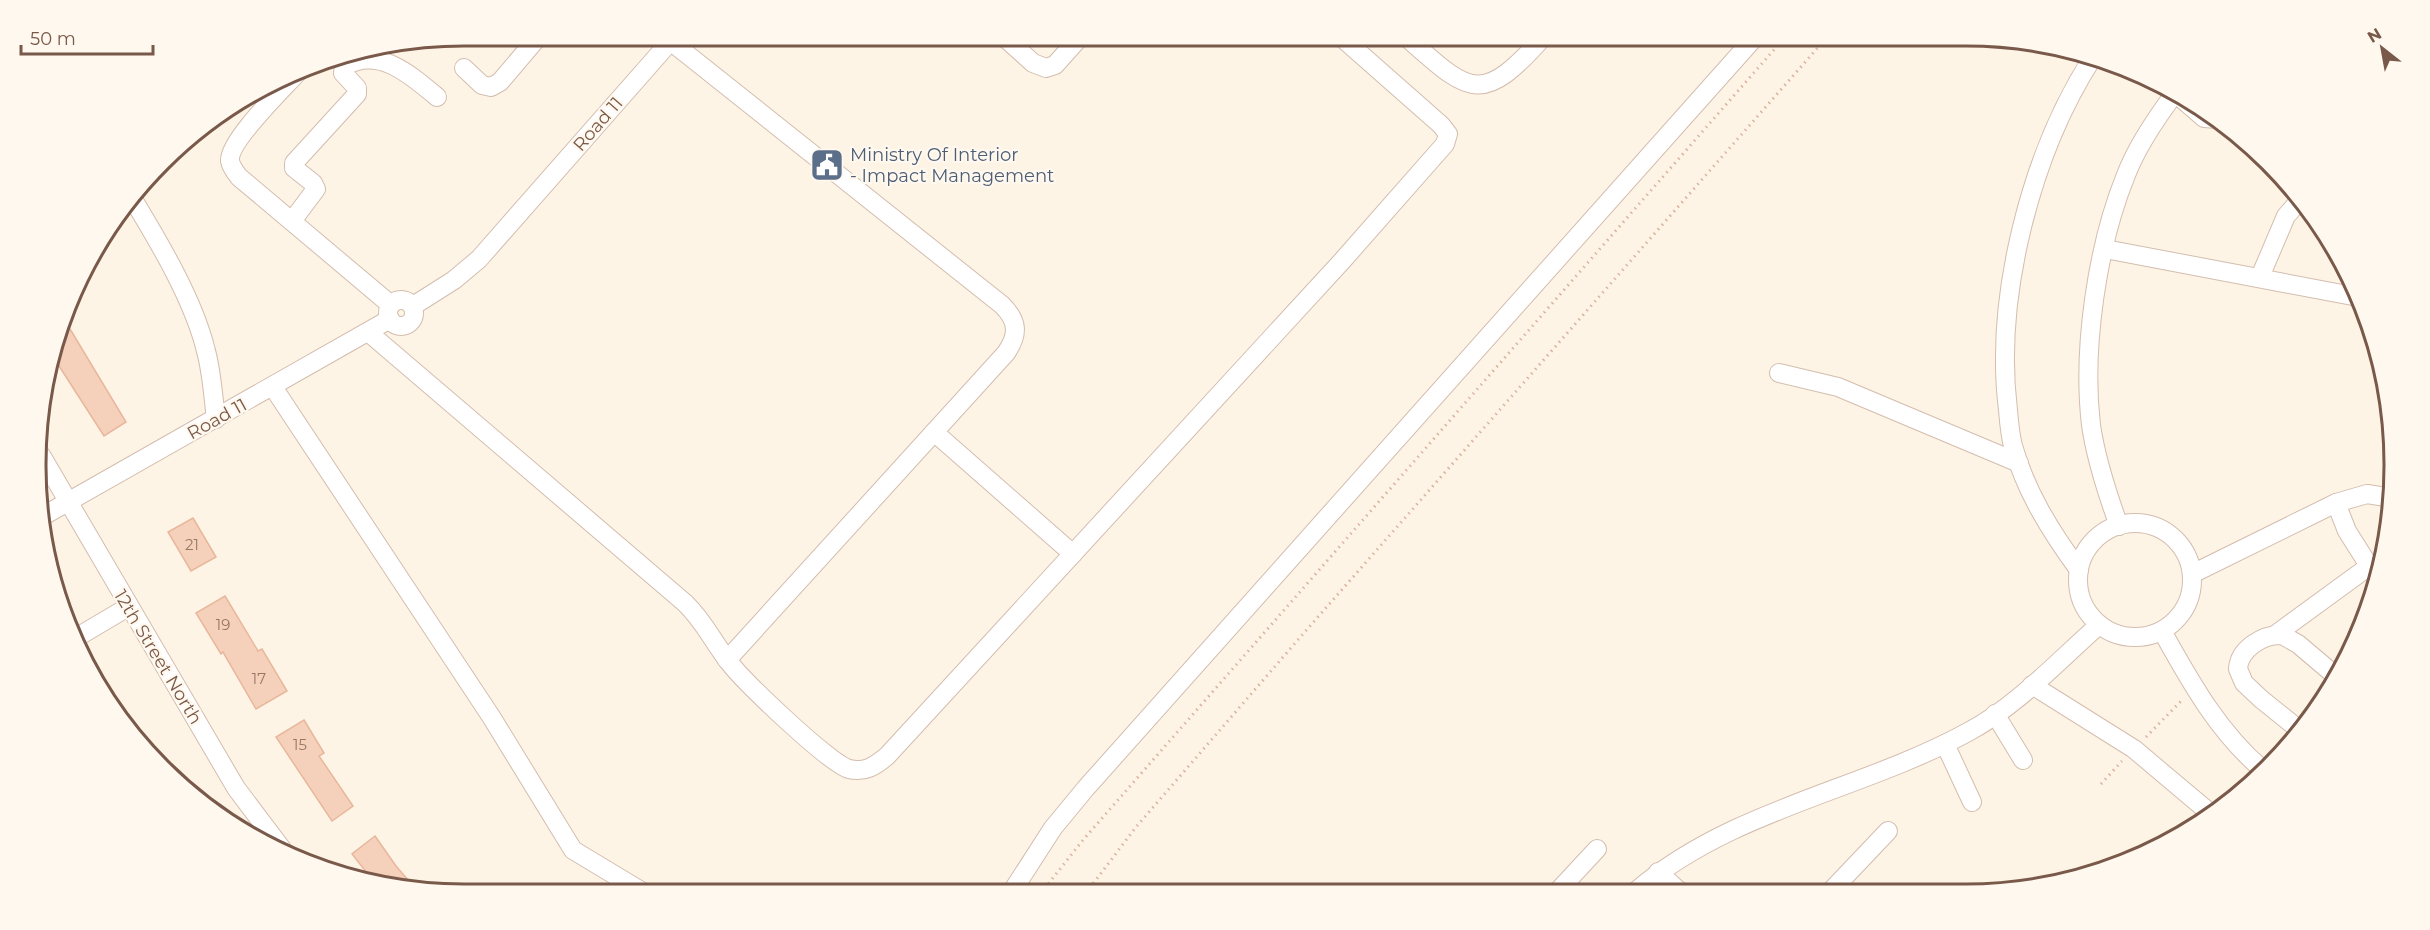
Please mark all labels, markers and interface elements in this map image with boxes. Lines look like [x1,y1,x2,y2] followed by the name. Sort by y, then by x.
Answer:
[21,18,153,56] scale bar
[2352,18,2412,78] north arrow
[2364,24,2385,47] text: N
[30,28,76,50] text: 50 m
[568,92,628,156] street label: Road 11
[850,144,1054,187] place label: Ministry Of Interior - Impact Management
[809,147,845,183] public building icon: Ministry Of Interior - Impact Management
[183,394,251,444] street label: Road 11
[185,535,199,554] house number: 21
[109,586,207,728] street label: 12th Street North
[216,615,230,634] house number: 19
[252,669,266,688] house number: 17
[293,735,307,754] house number: 15

